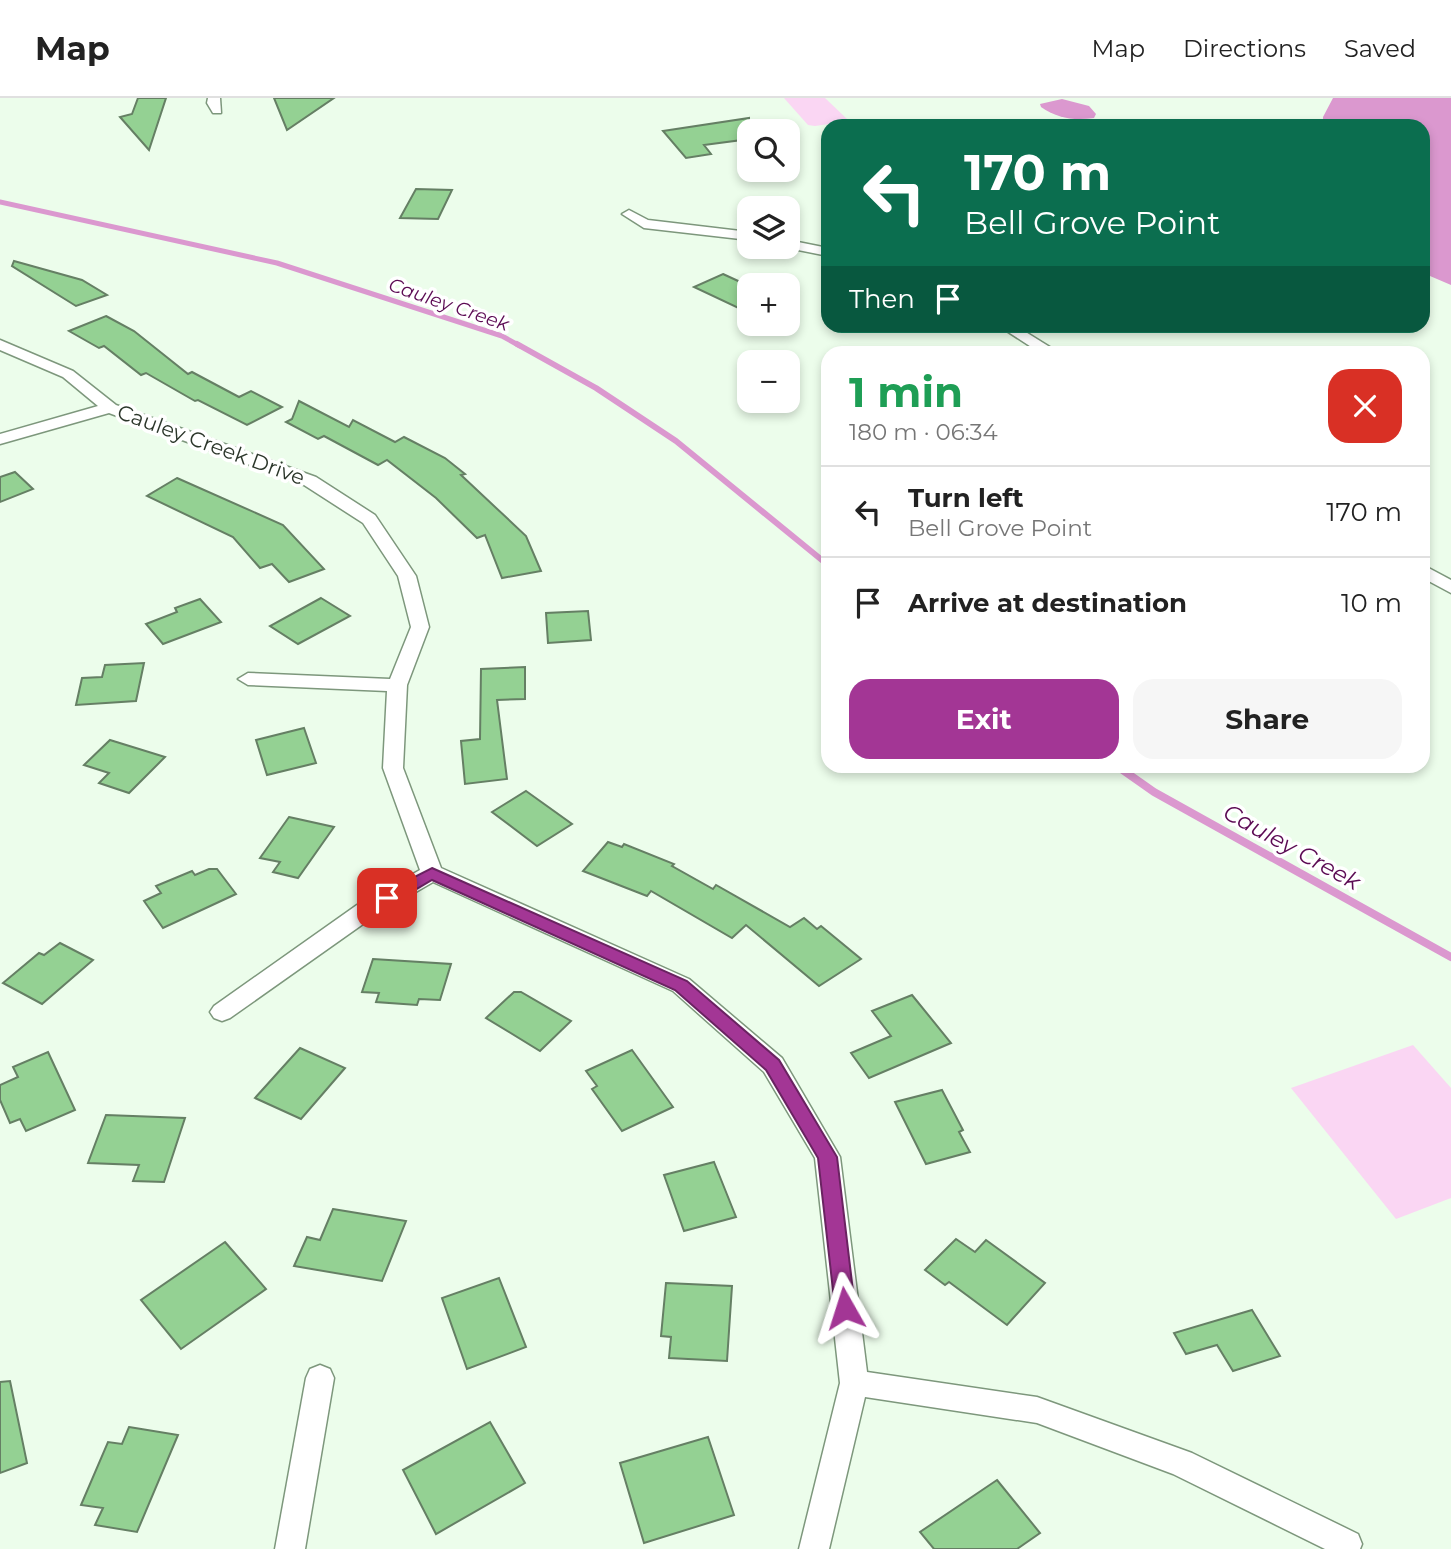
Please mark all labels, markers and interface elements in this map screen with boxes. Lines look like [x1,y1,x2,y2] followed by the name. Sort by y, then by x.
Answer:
[35,28,110,68] text: Map
[1092,34,1145,63] text: Map
[1183,34,1306,63] text: Directions
[1344,34,1416,63] text: Saved
[737,119,800,413] map controls
[737,119,800,182] button: search
[964,143,1111,202] text: 170 m
[849,147,940,238] icon: left
[737,196,800,259] button: layers
[964,203,1220,242] text: Bell Grove Point
[386,273,513,336] water label: Cauley Creek
[737,273,800,336] button: +
[929,280,967,318] icon: arrive
[849,283,915,315] text: Then
[737,350,800,413] button: −
[849,366,963,418] text: 1 min
[1328,369,1402,443] button: close
[114,399,308,490] street label: Cauley Creek Drive
[849,418,998,446] text: 180 m · 06:34
[908,482,1024,514] text: Turn left
[849,493,887,531] icon: left
[1326,496,1402,528] text: 170 m
[908,514,1092,542] text: Bell Grove Point
[849,584,887,622] icon: arrive
[908,587,1187,619] text: Arrive at destination
[1341,587,1402,619] text: 10 m
[849,679,1119,759] button: Exit
[1133,679,1402,759] button: Share
[1219,798,1367,897] water label: Cauley Creek
[357,868,417,928] pin
[368,879,406,917] icon: arrive
[808,1271,882,1345] position arrow

